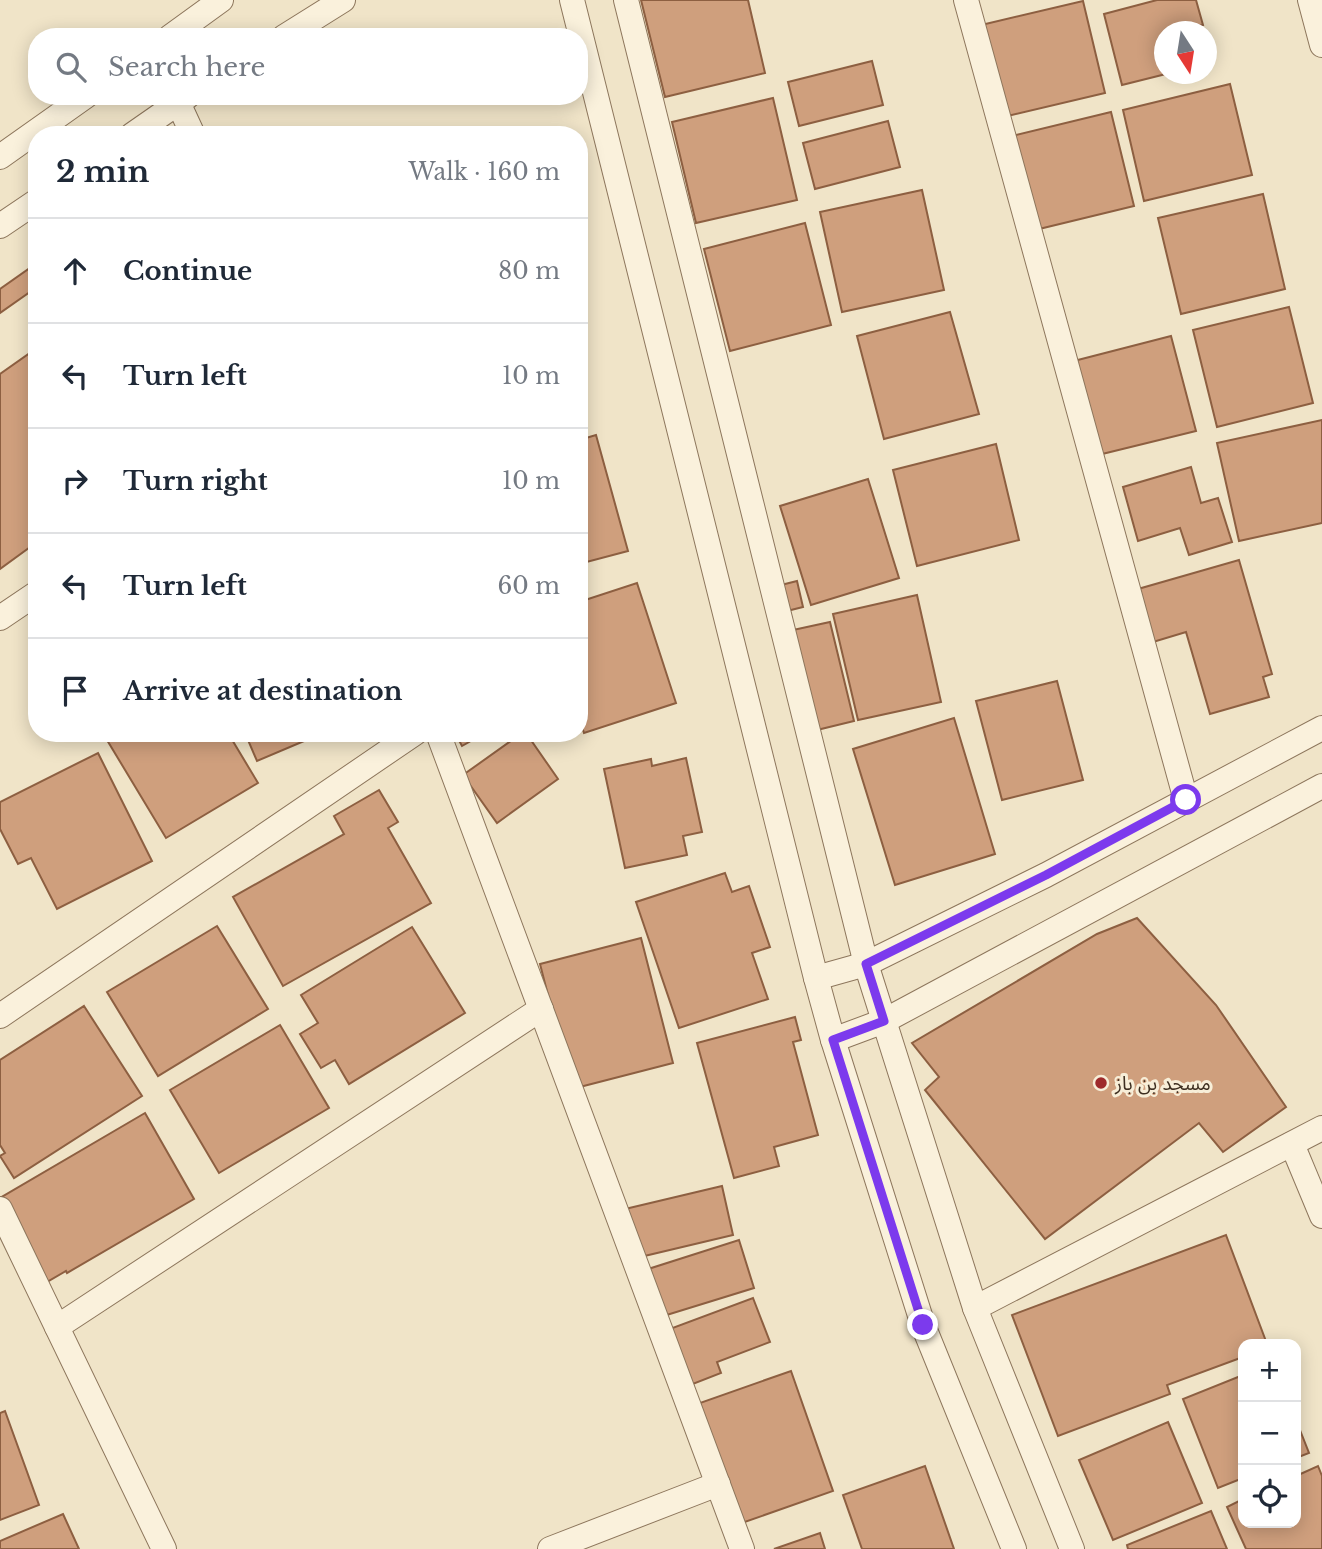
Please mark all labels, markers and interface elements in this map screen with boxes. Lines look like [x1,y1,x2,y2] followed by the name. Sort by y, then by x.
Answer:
[1154,21,1217,84] north arrow
[28,28,588,105] search box
[52,48,90,86] icon: search
[108,51,265,83] text: Search here
[56,153,149,190] text: 2 min
[408,158,560,186] text: Walk · 160 m
[56,252,94,290] icon: ahead
[123,255,252,287] text: Continue
[498,257,560,285] text: 80 m
[56,357,94,395] icon: left
[123,360,247,392] text: Turn left
[502,362,560,390] text: 10 m
[56,462,94,500] icon: right
[123,465,268,497] text: Turn right
[502,467,560,495] text: 10 m
[56,567,94,605] icon: left
[123,570,247,602] text: Turn left
[498,572,560,600] text: 60 m
[56,672,94,710] icon: arrive
[123,675,403,707] text: Arrive at destination
[1170,784,1201,815] route start
[1114,1072,1211,1095] place label: مسجد بن باز
[1093,1075,1109,1091] marker: مسجد بن باز
[907,1309,938,1340] route end
[1238,1339,1301,1528] map controls
[1238,1339,1301,1402] button: +
[1238,1402,1301,1465] button: −
[1238,1465,1301,1528] button: locate

